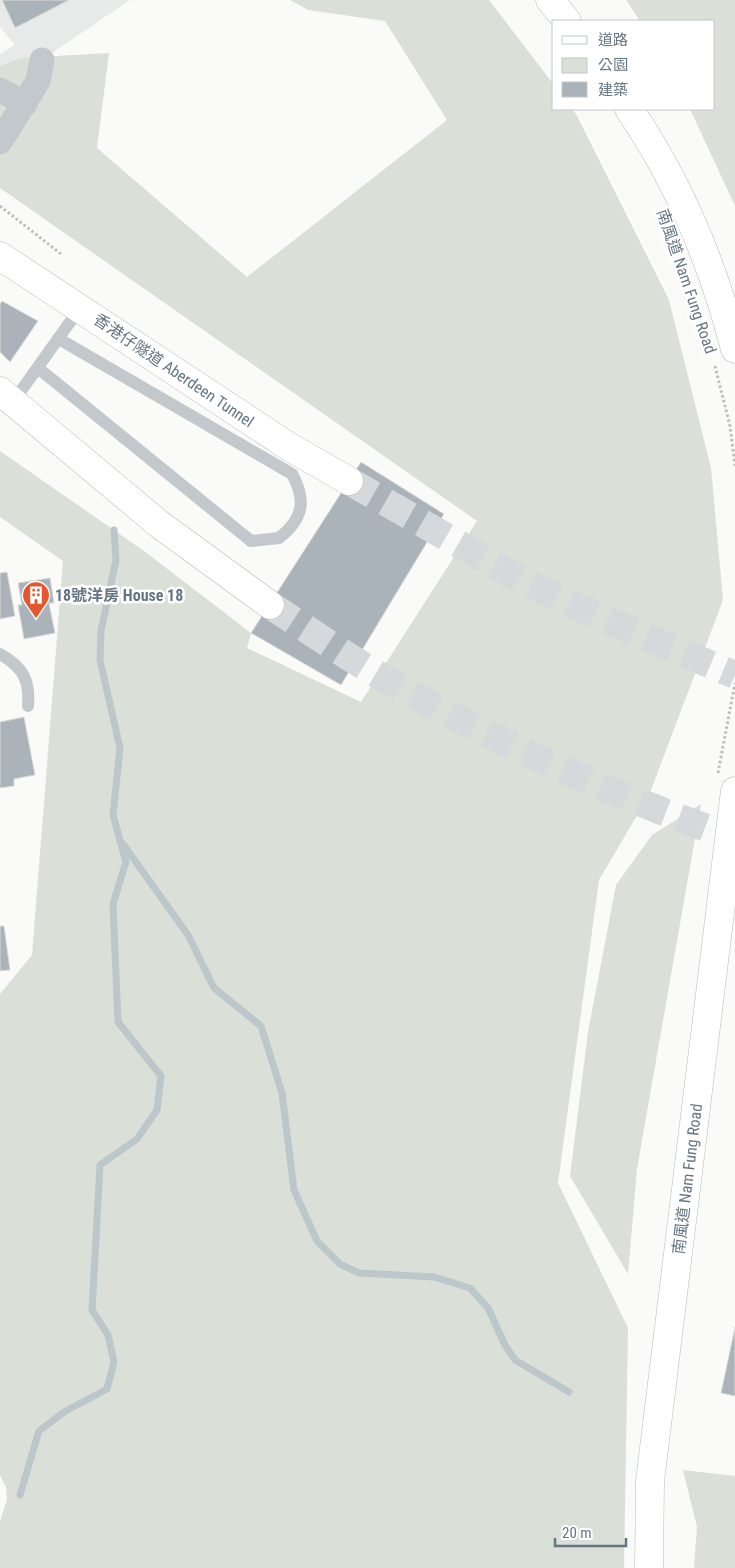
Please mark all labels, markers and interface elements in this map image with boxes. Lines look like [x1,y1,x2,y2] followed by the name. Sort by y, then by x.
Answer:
[552,20,715,110] legend
[598,31,628,49] text: 道路
[598,56,628,74] text: 公園
[598,81,628,99] text: 建築
[653,206,720,356] street label: 南風道 Nam Fung Road
[90,310,257,431] street label: 香港仔隧道 Aberdeen Tunnel
[21,580,51,619] building icon: 18號洋房 House 18
[55,586,183,605] place label: 18號洋房 House 18
[669,1103,706,1255] street label: 南風道 Nam Fung Road
[555,1516,626,1548] scale bar
[562,1524,592,1542] text: 20 m

